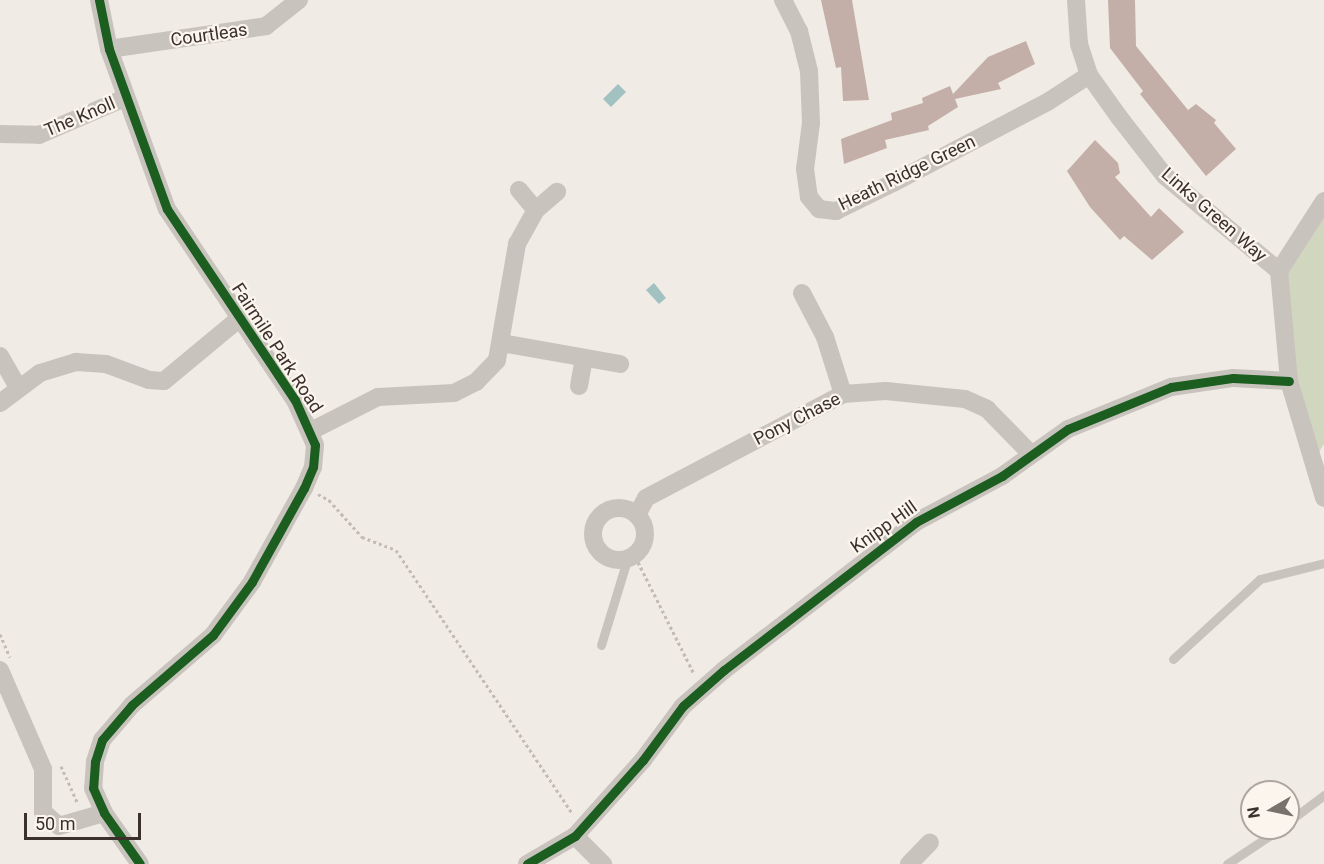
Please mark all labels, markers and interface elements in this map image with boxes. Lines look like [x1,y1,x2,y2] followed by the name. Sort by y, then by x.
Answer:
[169,19,249,51] street label: Courtleas
[41,92,119,142] street label: The Knoll
[835,131,979,215] street label: Heath Ridge Green
[1157,163,1271,267] street label: Links Green Way
[227,279,327,417] street label: Fairmile Park Road
[750,388,844,450] street label: Pony Chase
[847,496,921,558] street label: Knipp Hill
[1240,780,1300,840] north arrow
[27,801,144,839] scale bar
[1243,806,1264,820] text: N
[35,813,75,834] text: 50 m

